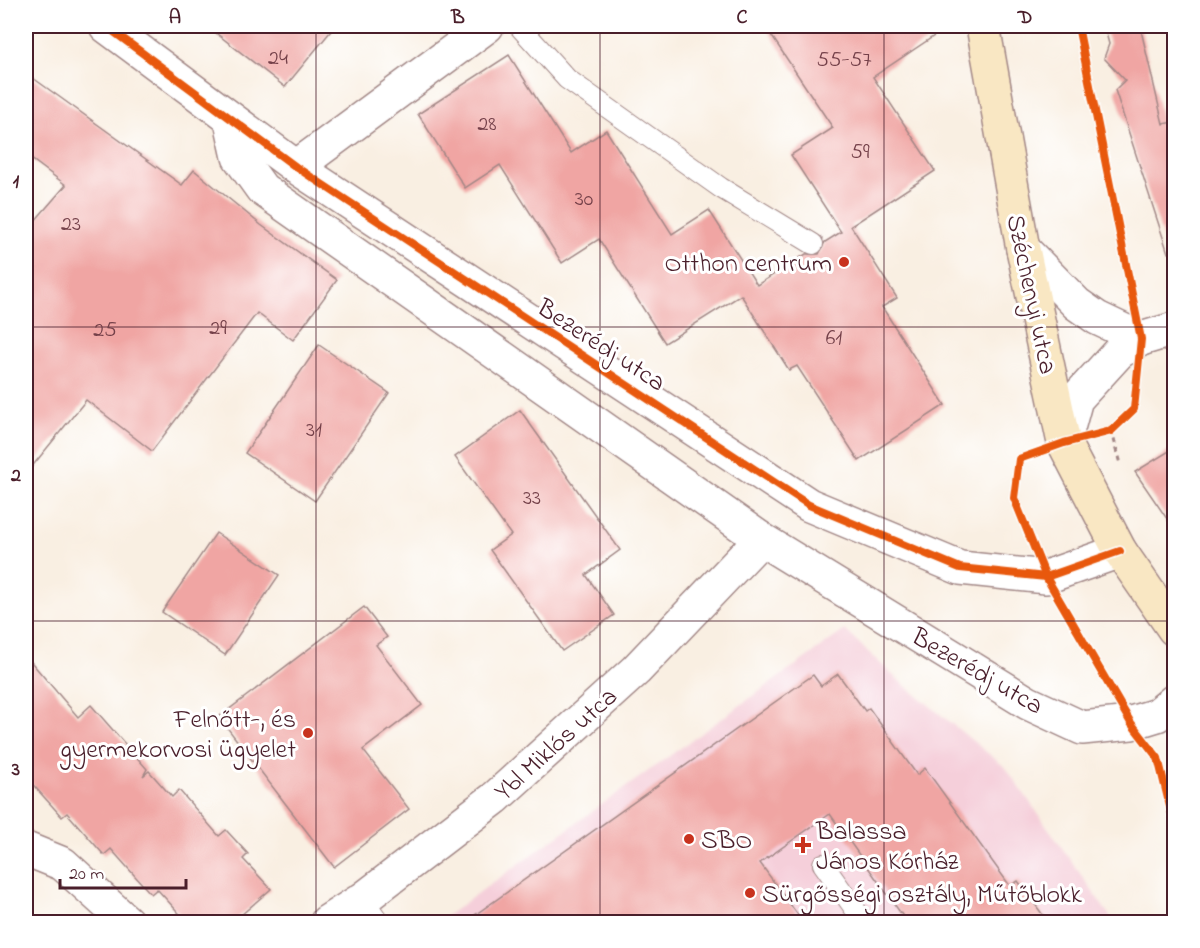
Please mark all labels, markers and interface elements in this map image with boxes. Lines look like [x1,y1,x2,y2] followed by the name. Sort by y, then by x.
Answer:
[169,4,181,33] text: A
[450,4,465,33] text: B
[737,4,748,33] text: C
[1017,4,1032,33] text: D
[268,43,288,75] house number: 24
[816,45,872,77] house number: 55-57
[477,109,497,141] house number: 28
[850,137,870,169] house number: 59
[13,168,20,197] text: 1
[575,184,593,216] house number: 30
[61,209,81,241] house number: 23
[995,211,1066,378] street label: Széchenyi utca
[664,246,832,284] place label: Otthon centrum
[837,255,851,269] marker: Otthon centrum
[528,290,672,402] street label: Bezerédj utca
[209,313,227,345] house number: 29
[93,315,117,347] house number: 25
[826,323,842,355] house number: 61
[306,415,322,447] house number: 31
[10,462,21,491] text: 2
[523,483,541,515] house number: 33
[903,619,1050,726] street label: Bezerédj utca
[487,679,627,811] street label: Ybl Miklós utca
[59,702,296,770] place label: Felnőtt-, és gyermekorvosi ügyelet
[301,726,315,740] marker: Felnőtt-, és gyermekorvosi ügyelet
[11,756,20,785] text: 3
[815,814,959,882] place label: Balassa János Kórház
[701,823,752,861] place label: SBO
[682,832,696,846] marker: SBO
[794,836,812,854] marker: Balassa János Kórház
[60,852,186,890] scale bar
[69,862,104,888] text: 20 m
[762,877,1083,915] place label: Sürgősségi osztály, Műtőblokk
[743,886,757,900] marker: Sürgősségi osztály, Műtőblokk

